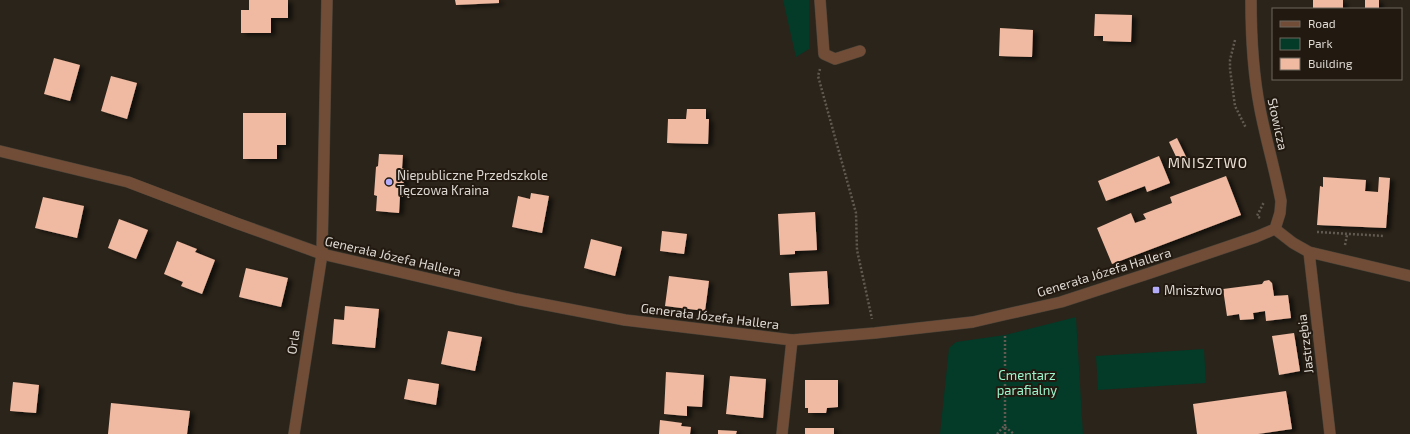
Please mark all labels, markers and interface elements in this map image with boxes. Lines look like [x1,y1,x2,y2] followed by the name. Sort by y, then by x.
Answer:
[1272,8,1402,80] legend
[1308,16,1336,30] text: Road
[1308,36,1333,50] text: Park
[1308,56,1353,70] text: Building
[1265,96,1291,152] street label: Słowicza
[1168,154,1248,171] district label: MNISZTWO
[397,167,548,198] place label: Niepubliczne Przedszkole Tęczowa Kraina
[384,177,394,187] marker: Niepubliczne Przedszkole Tęczowa Kraina
[323,233,463,279] street label: Generała Józefa Hallera
[1035,244,1173,300] street label: Generała Józefa Hallera
[1164,282,1222,298] place label: Mnisztwo
[1151,285,1161,295] marker: Mnisztwo
[640,300,780,332] street label: Generała Józefa Hallera
[1293,313,1317,375] street label: Jastrzębia
[283,328,303,356] street label: Orla
[997,367,1057,398] park label: Cmentarz parafialny

